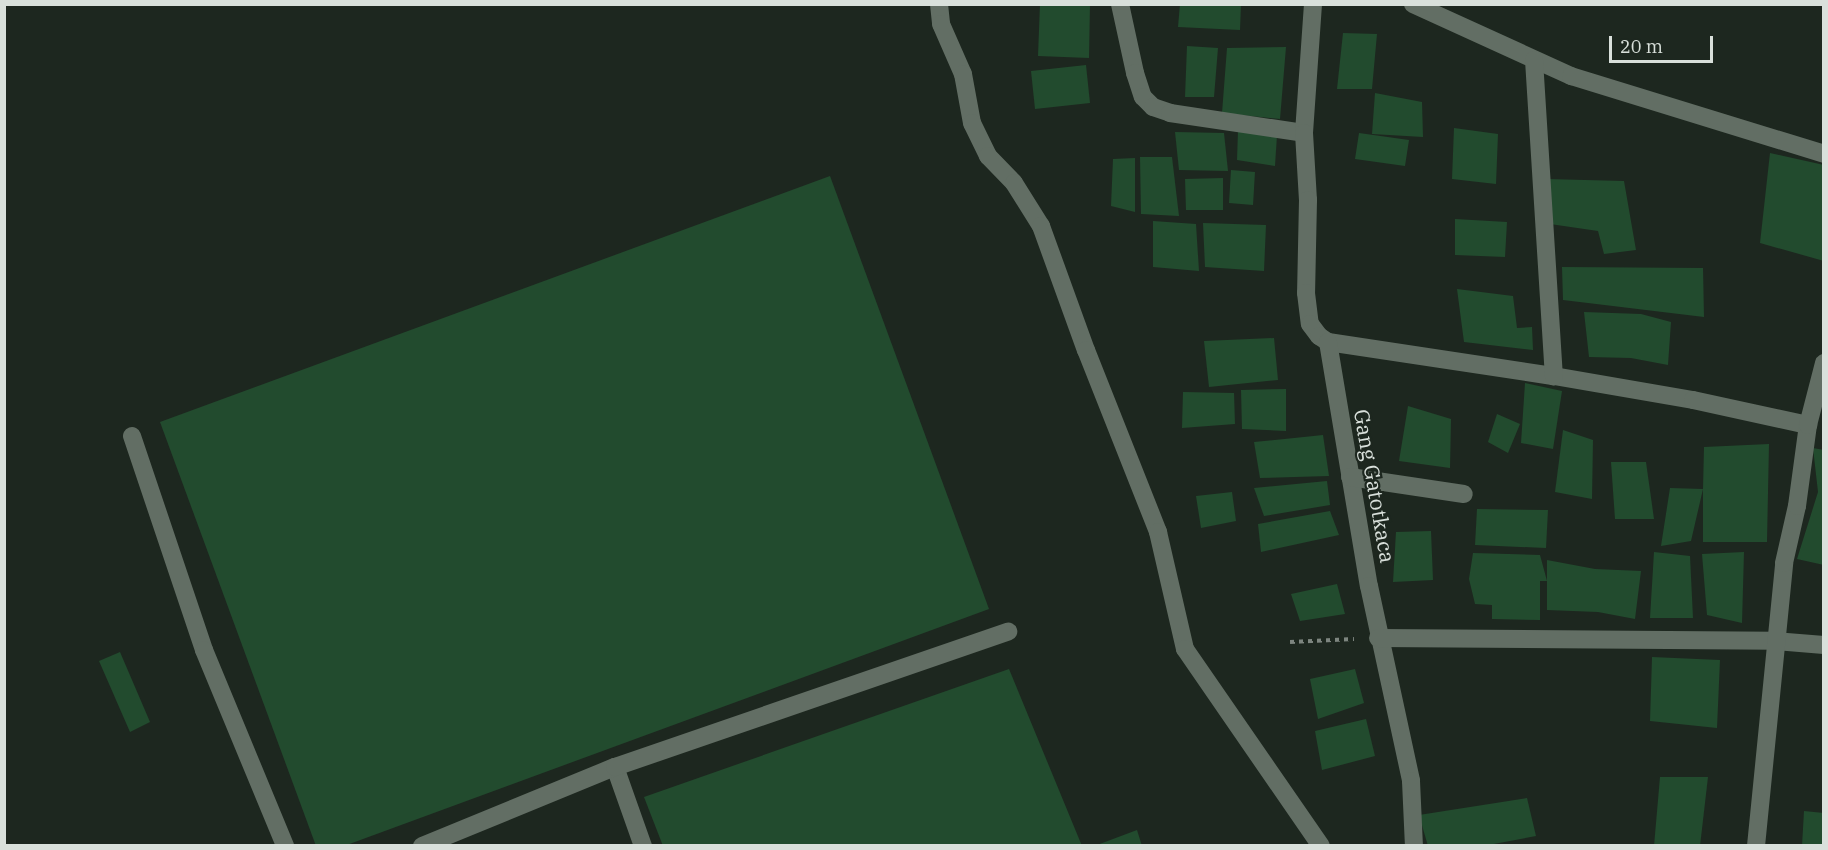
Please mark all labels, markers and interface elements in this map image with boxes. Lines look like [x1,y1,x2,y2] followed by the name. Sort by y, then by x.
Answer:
[1612,24,1716,62] scale bar
[1620,35,1663,58] text: 20 m
[1349,407,1401,565] street label: Gang Gatotkaca

